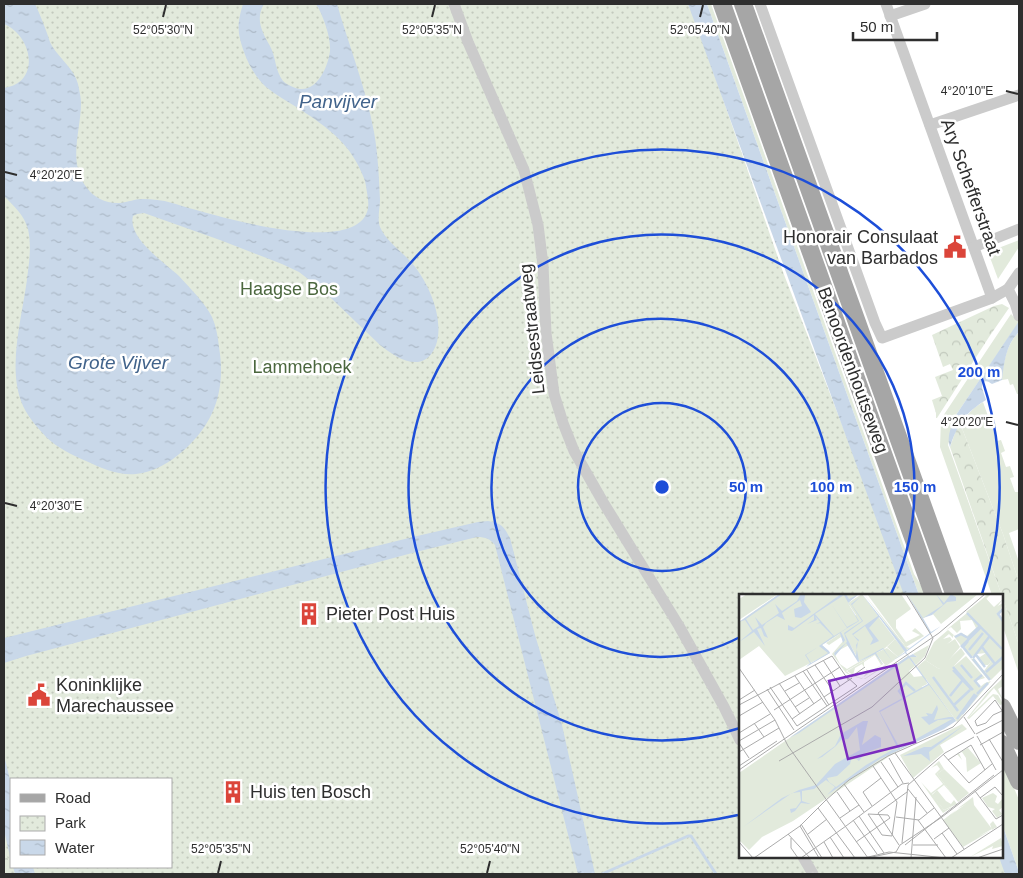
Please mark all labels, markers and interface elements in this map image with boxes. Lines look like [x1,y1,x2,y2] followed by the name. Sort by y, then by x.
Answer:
[853,10,937,42] scale bar
[860,18,893,35] text: 50 m
[133,23,193,37] text: 52°05'30"N
[402,23,462,37] text: 52°05'35"N
[670,23,730,37] text: 52°05'40"N
[941,84,993,98] text: 4°20'10"E
[299,91,378,112] water label: Panvijver
[937,116,1005,258] street label: Ary Schefferstraat
[30,168,82,182] text: 4°20'20"E
[783,227,938,268] place label: Honorair Consulaat van Barbados
[942,234,968,260] public building icon: Honorair Consulaat van Barbados
[515,263,549,395] street label: Leidsestraatweg
[240,279,338,299] park label: Haagse Bos
[814,284,892,456] street label: Benoordenhoutseweg
[68,352,169,373] water label: Grote Vijver
[252,357,353,377] park label: Lammehoek
[958,363,1000,380] text: 200 m
[941,415,993,429] text: 4°20'20"E
[653,478,671,496] centre of rings
[729,478,763,495] text: 50 m
[810,478,852,495] text: 100 m
[894,478,936,495] text: 150 m
[30,499,82,513] text: 4°20'30"E
[739,594,1003,858] inset map
[296,601,322,627] building icon: Pieter Post Huis
[326,604,455,624] place label: Pieter Post Huis
[56,675,174,716] place label: Koninklijke Marechaussee
[26,682,52,708] public building icon: Koninklijke Marechaussee
[10,778,172,868] legend
[220,779,246,805] building icon: Huis ten Bosch
[250,782,371,802] place label: Huis ten Bosch
[55,789,91,806] text: Road
[55,814,86,831] text: Park
[55,839,94,856] text: Water
[191,842,251,856] text: 52°05'35"N
[460,842,520,856] text: 52°05'40"N

